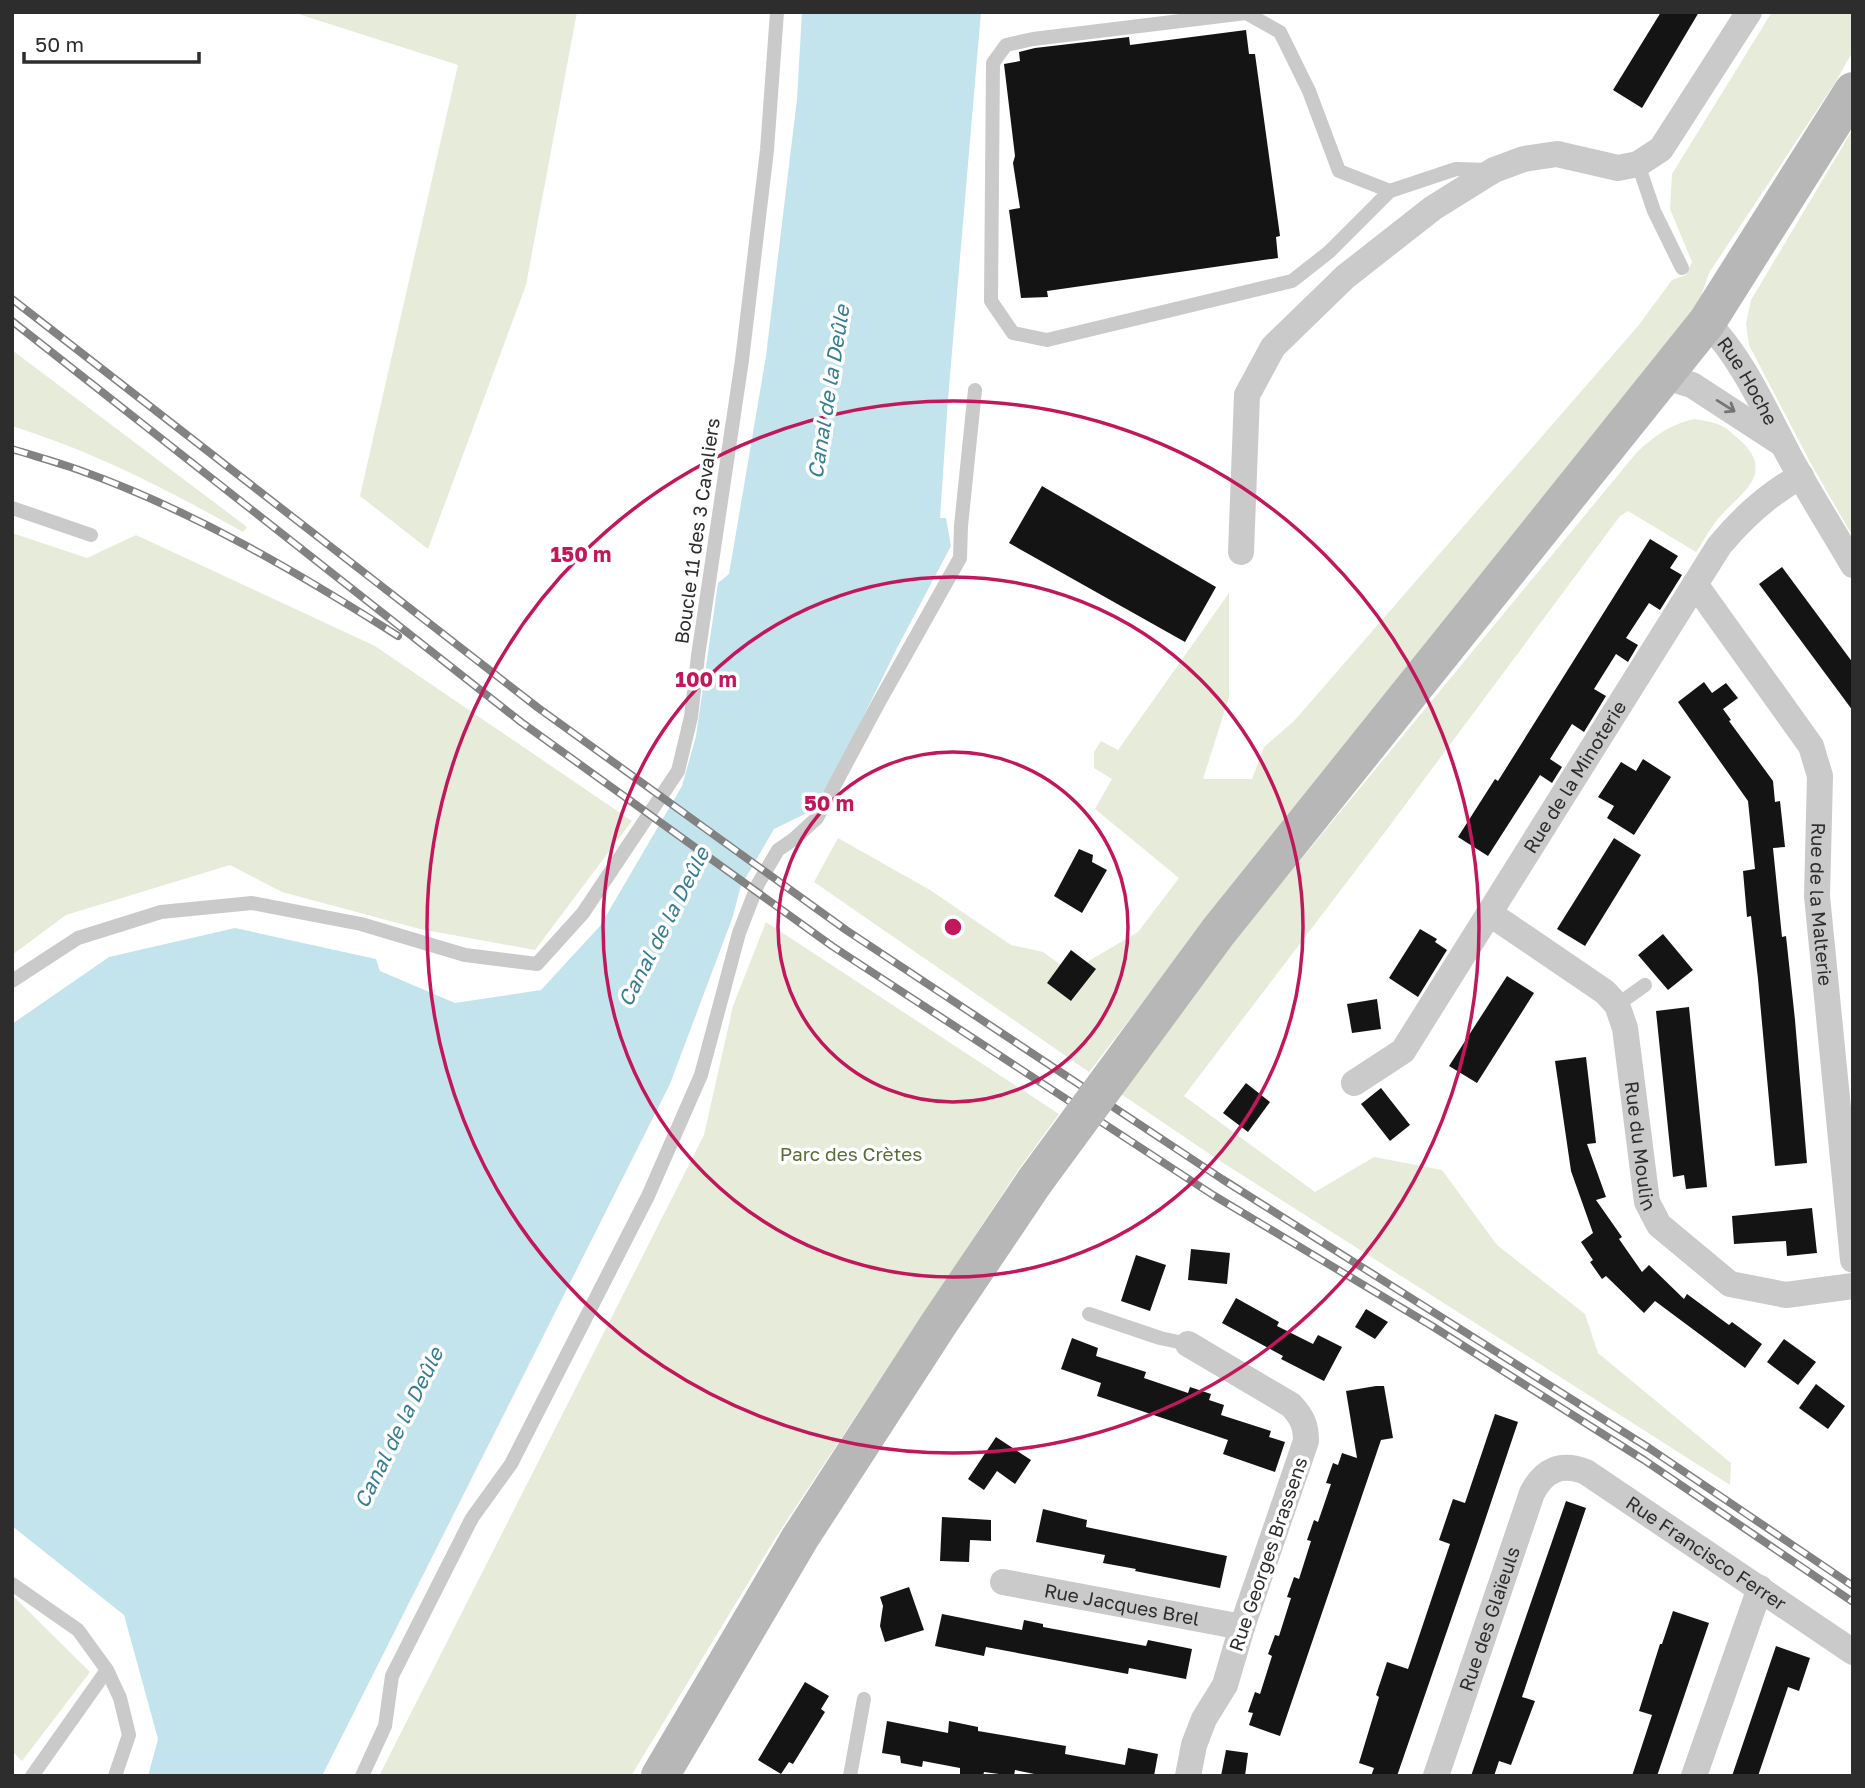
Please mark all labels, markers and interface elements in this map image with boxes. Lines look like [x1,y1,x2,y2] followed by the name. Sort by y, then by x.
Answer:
[24,21,200,65] scale bar
[35,31,84,57] text: 50 m
[801,301,855,480] water label: Canal de la Deûle
[1713,332,1783,429] street label: Rue Hoche
[1715,399,1735,413] one-way arrow
[669,416,724,645] street label: Boucle 11 des 3 Cavaliers
[551,541,611,567] text: 150 m
[675,666,737,692] text: 100 m
[1518,696,1631,857] street label: Rue de la Minoterie
[804,790,854,816] text: 50 m
[1806,822,1838,987] street label: Rue de la Malterie
[612,841,715,1011] water label: Canal de la Deûle
[941,915,965,939] centre of rings
[1621,1080,1661,1214] street label: Rue du Moulin
[780,1142,922,1165] park label: Parc des Crètes
[348,1341,449,1512] water label: Canal de la Deûle
[1223,1454,1312,1654] street label: Rue Georges Brassens
[1622,1491,1791,1615] street label: Rue Francisco Ferrer
[1454,1543,1524,1694] street label: Rue des Glaïeuls
[1042,1578,1202,1630] street label: Rue Jacques Brel

